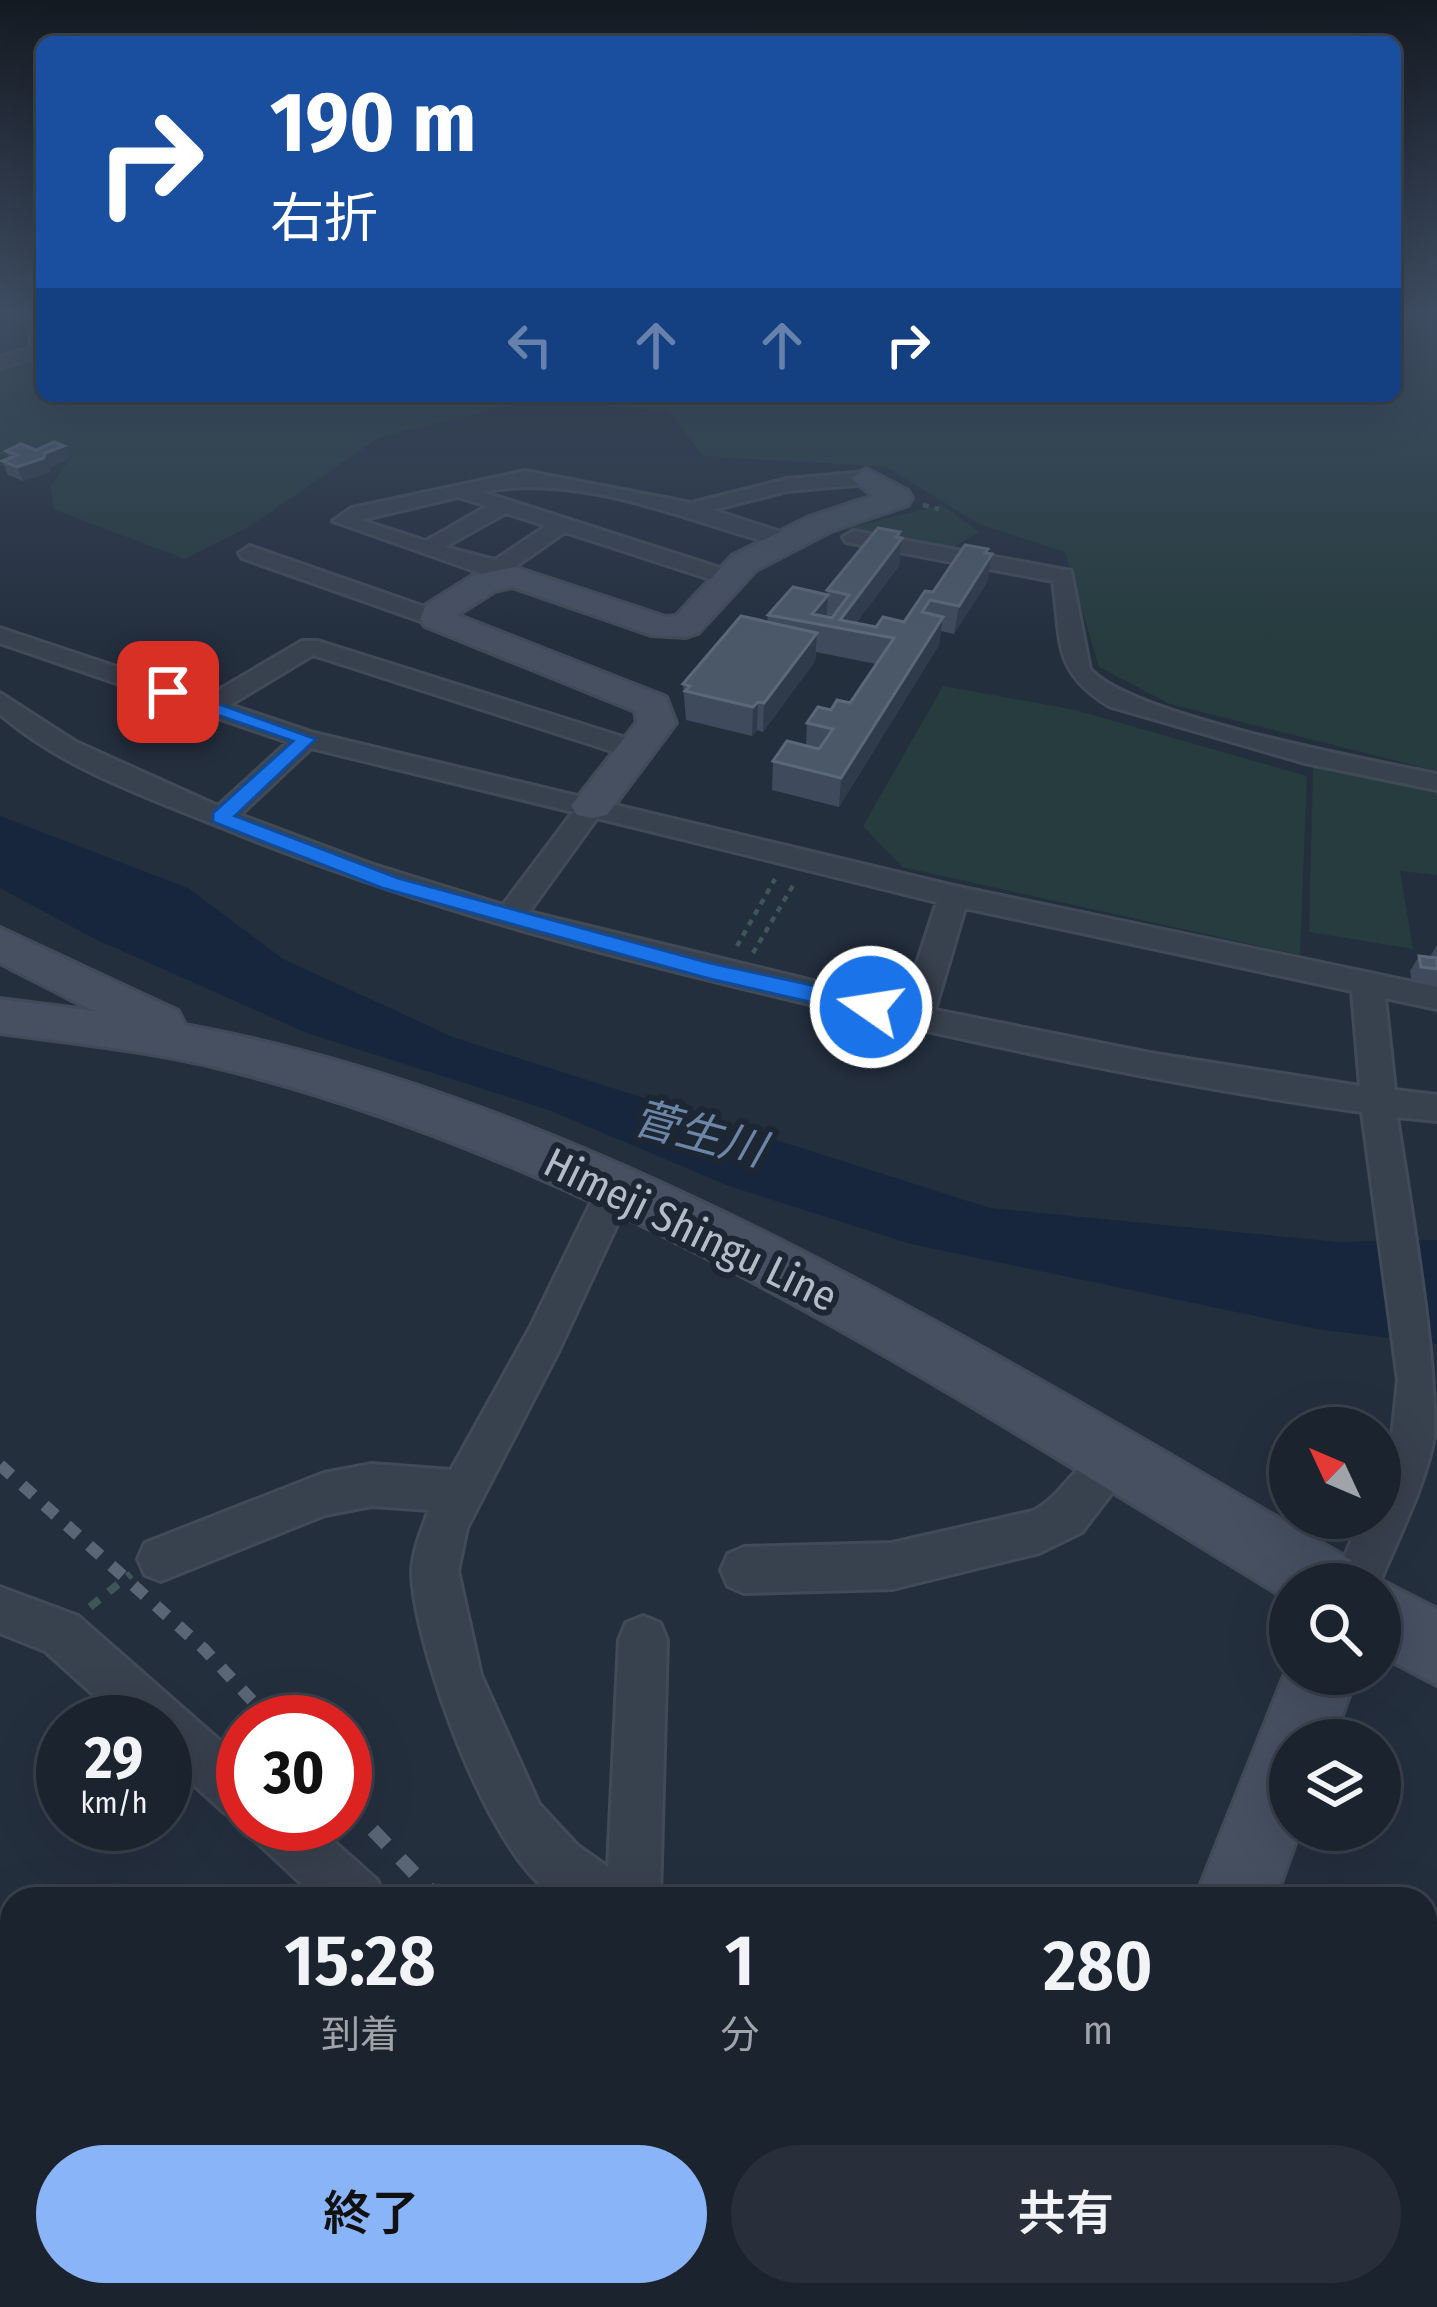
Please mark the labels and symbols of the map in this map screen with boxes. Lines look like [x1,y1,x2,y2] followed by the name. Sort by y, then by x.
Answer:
[117,641,219,743] pin
[808,944,934,1070] position arrow
[627,1090,775,1179] water label: 菅生川
[536,1137,845,1322] street label: Himeji Shingu Line
[1269,1407,1401,1539] north arrow
[216,1695,372,1851] speed limit sign: 30

